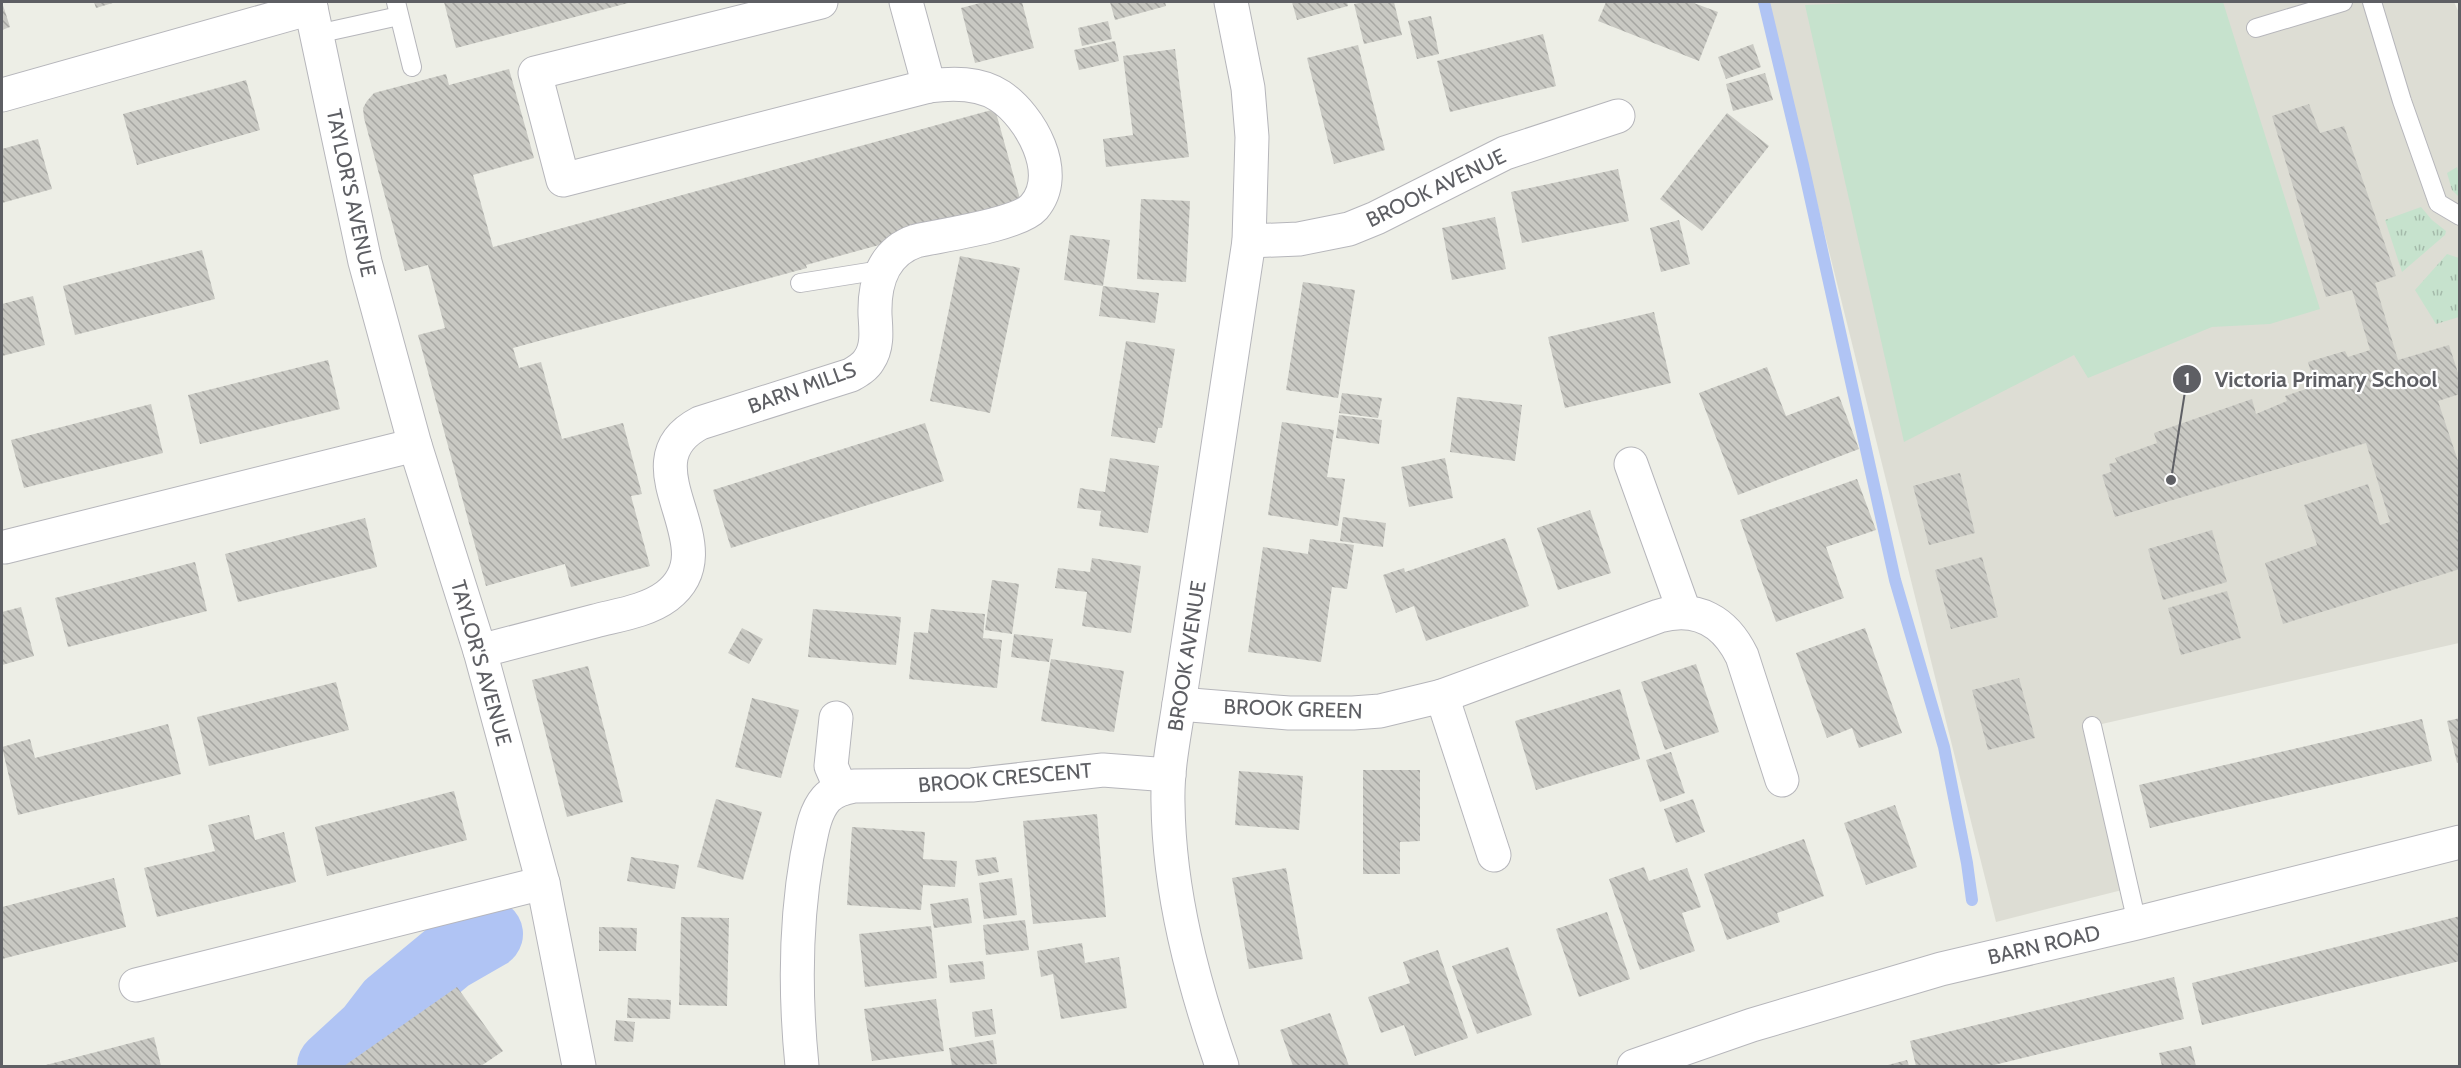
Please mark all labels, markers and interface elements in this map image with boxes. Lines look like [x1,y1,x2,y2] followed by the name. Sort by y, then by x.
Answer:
[321,107,381,279] street label: TAYLOR'S AVENUE
[1362,143,1510,232] street label: BROOK AVENUE
[744,356,859,419] street label: BARN MILLS
[2172,359,2449,399] callout: Victoria Primary School
[2215,366,2438,393] text: Victoria Primary School
[2184,368,2190,390] text: 1
[446,577,517,748] street label: TAYLOR'S AVENUE
[1162,579,1211,733] street label: BROOK AVENUE
[1223,694,1363,723] street label: BROOK GREEN
[917,757,1093,798] street label: BROOK CRESCENT
[1985,919,2102,970] street label: BARN ROAD

